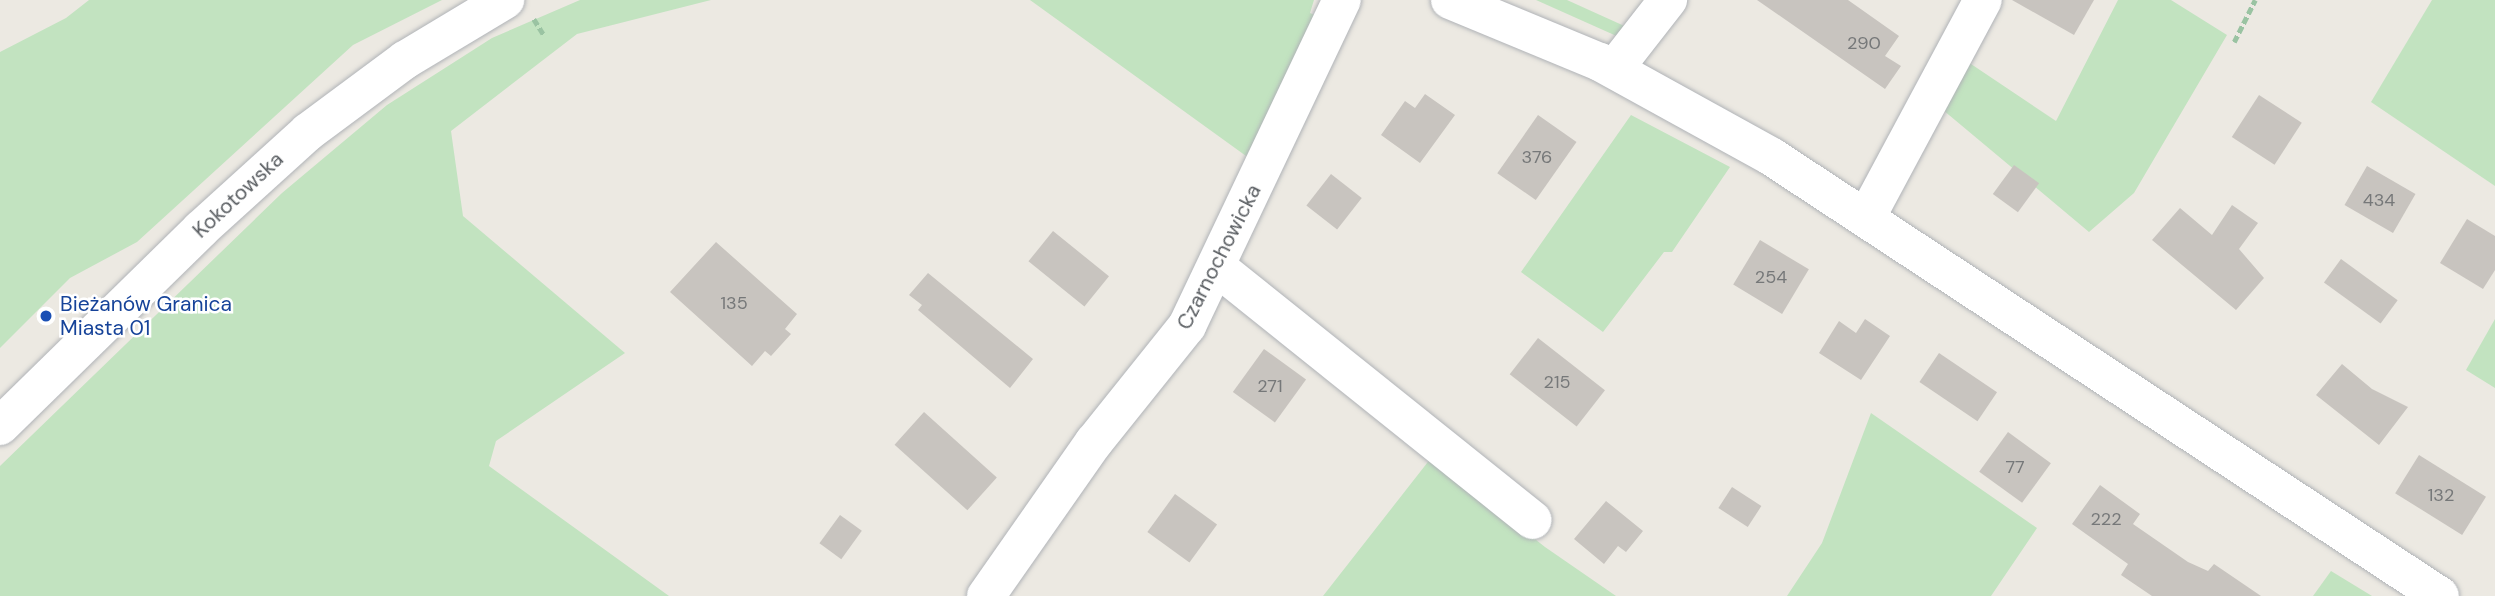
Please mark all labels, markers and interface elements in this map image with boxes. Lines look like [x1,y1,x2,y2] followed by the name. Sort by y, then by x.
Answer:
[1847,32,1881,54] house number: 290
[1522,146,1552,168] house number: 376
[188,147,288,243] street label: Kokotowska
[1172,180,1266,334] street label: Czarnochowicka
[2363,189,2395,211] house number: 434
[1755,266,1787,288] house number: 254
[60,291,232,341] place label: Bieżanów Granica Miasta 01
[720,292,748,314] house number: 135
[38,308,54,324] marker: Bieżanów Granica Miasta 01
[1544,371,1570,393] house number: 215
[1257,375,1283,397] house number: 271
[2005,456,2025,478] house number: 77
[2428,484,2454,506] house number: 132
[2090,508,2122,530] house number: 222

